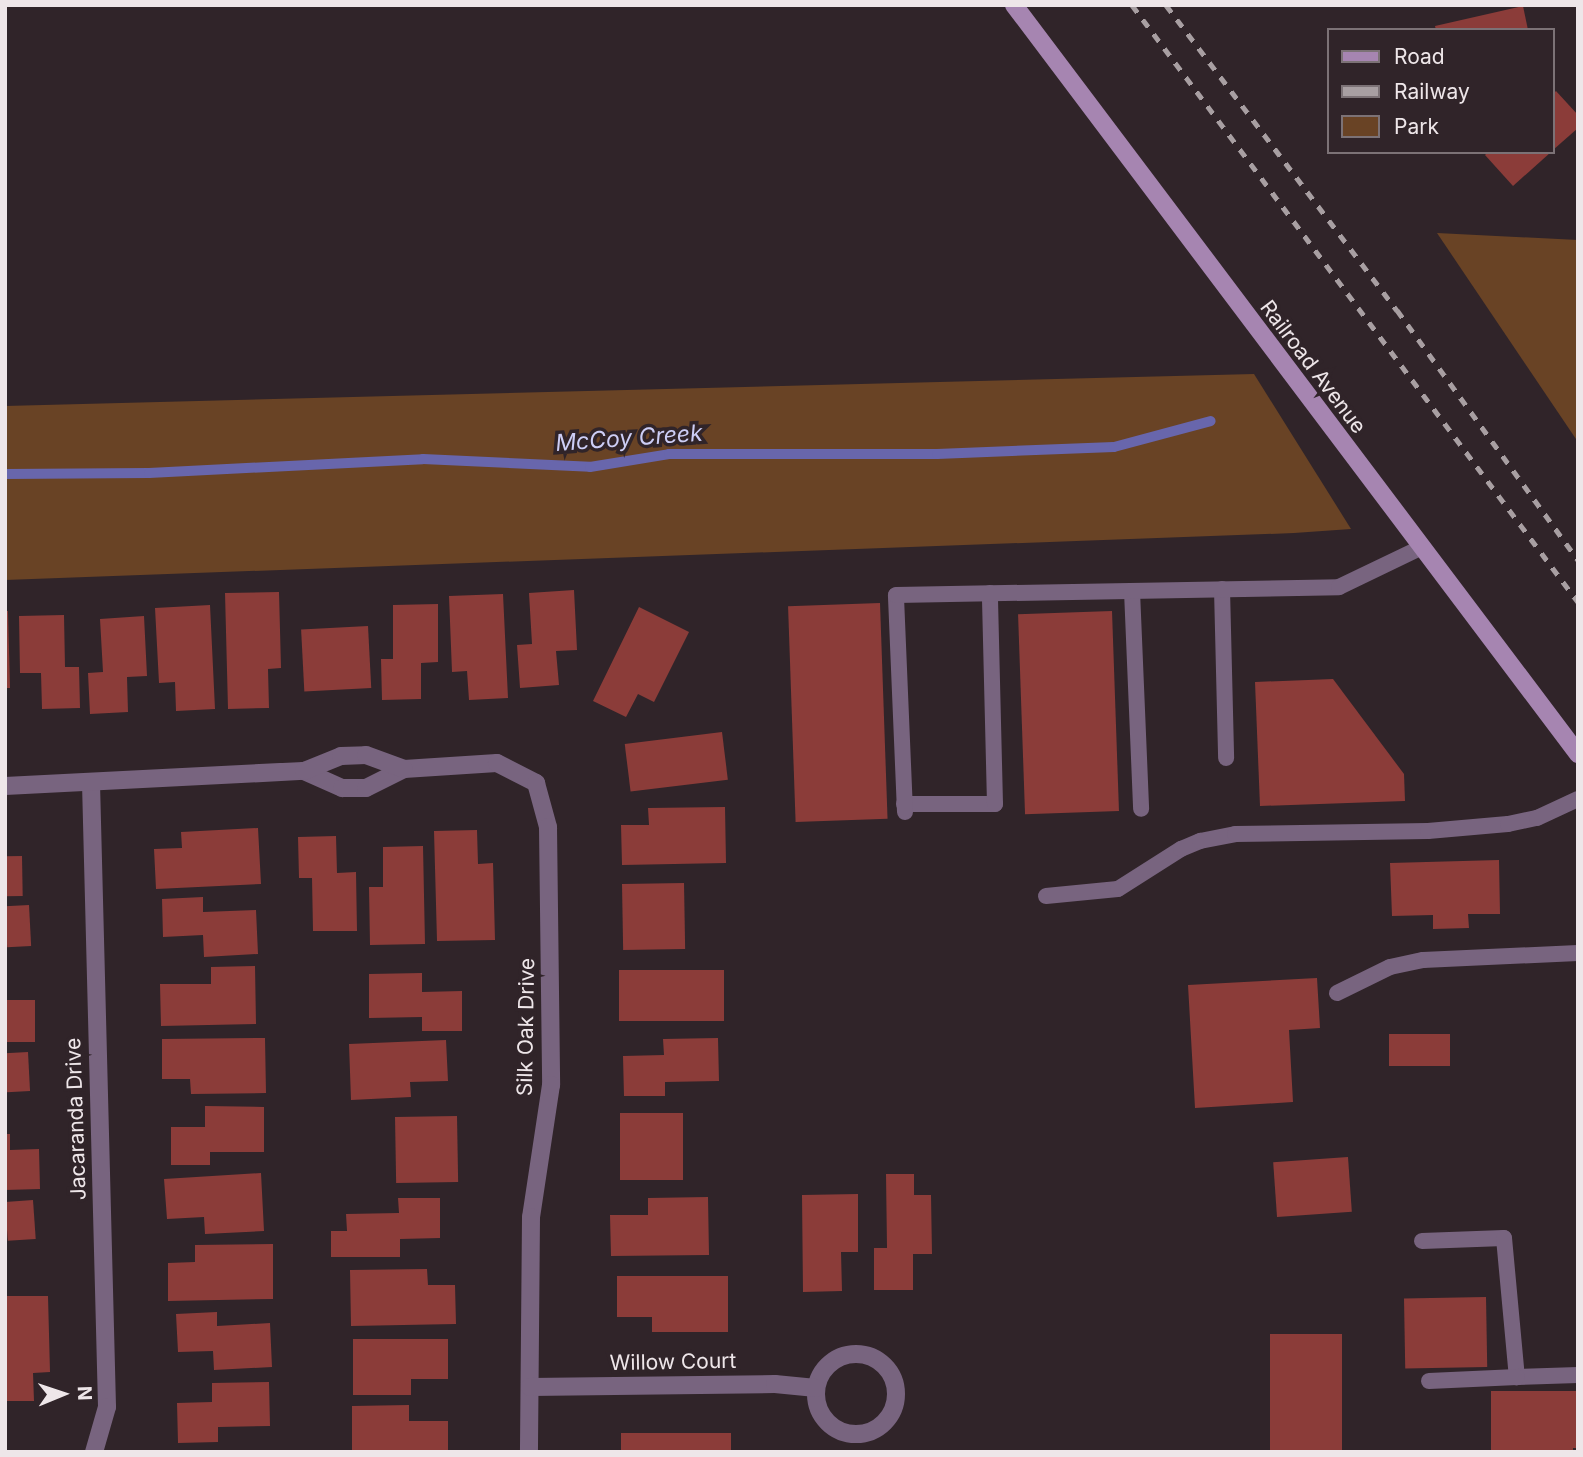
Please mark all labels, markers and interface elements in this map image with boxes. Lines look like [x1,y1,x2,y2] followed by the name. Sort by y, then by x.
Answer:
[1328,28,1555,154] legend
[1394,44,1445,69] text: Road
[1394,79,1470,104] text: Railway
[1394,114,1439,139] text: Park
[1255,296,1371,438] street label: Railroad Avenue
[554,419,704,457] water label: McCoy Creek
[512,958,540,1096] street label: Silk Oak Drive
[61,1037,91,1201] street label: Jacaranda Drive
[609,1348,737,1376] street label: Willow Court
[28,1359,98,1429] north arrow
[73,1386,96,1401] text: N

